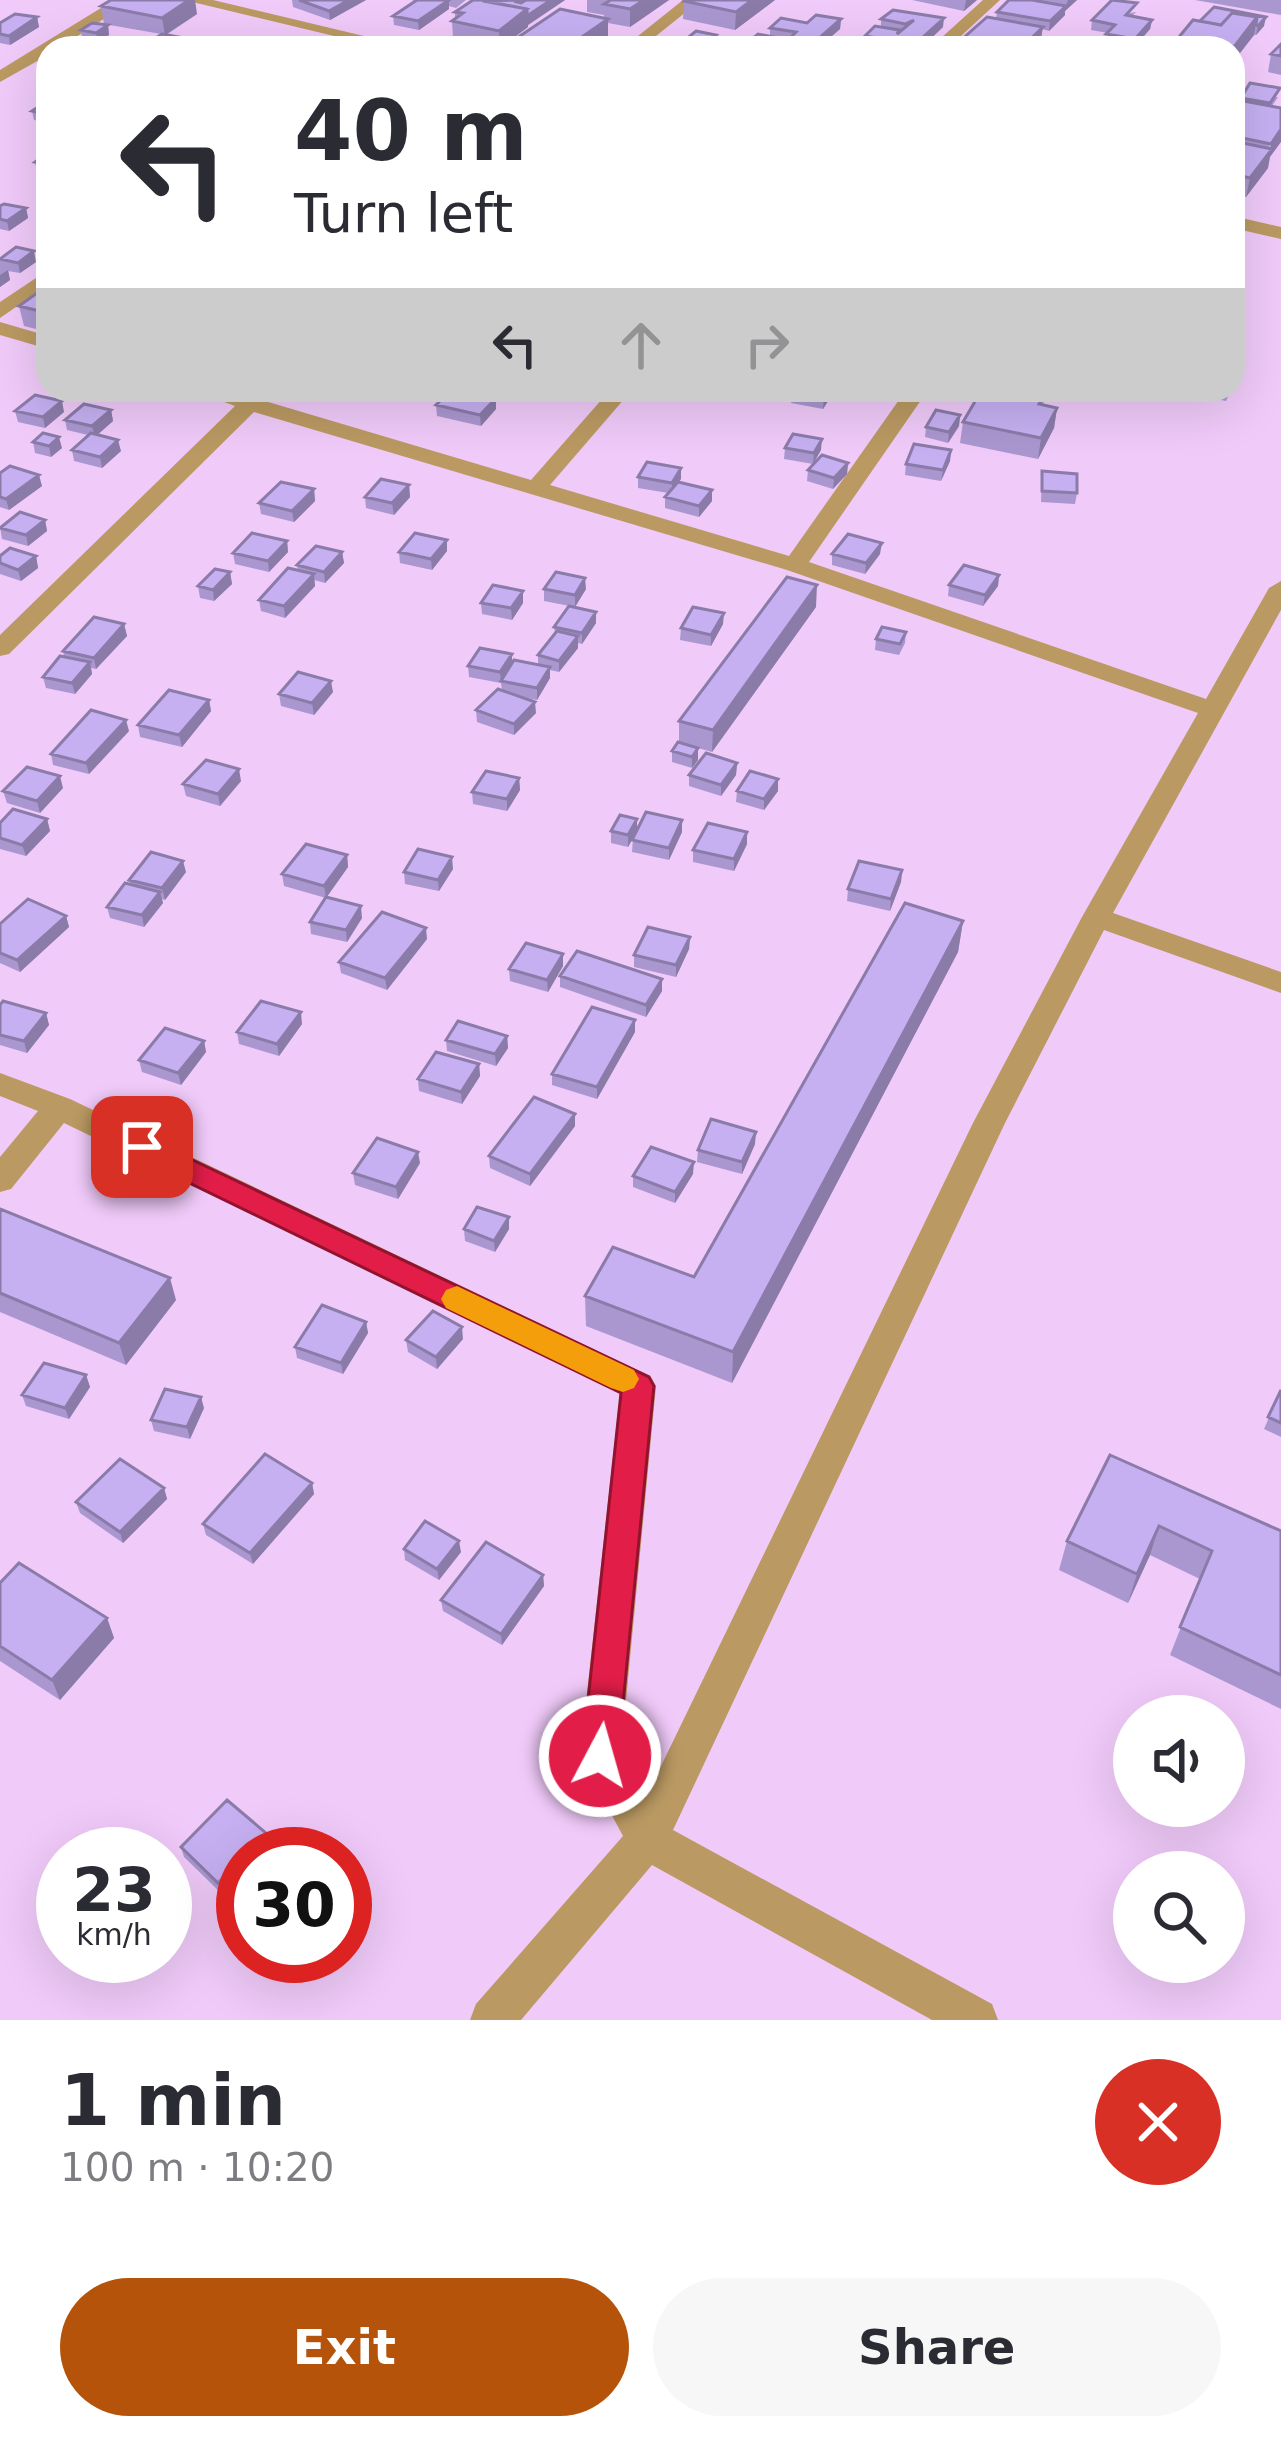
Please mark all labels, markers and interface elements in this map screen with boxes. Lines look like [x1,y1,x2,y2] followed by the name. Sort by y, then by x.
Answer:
[294,82,528,180] text: 40 m
[96,84,252,240] icon: left
[294,182,513,245] text: Turn left
[482,312,548,378] icon: left
[608,312,674,378] icon: ahead
[734,312,800,378] icon: right
[91,1096,193,1198] pin
[109,1114,175,1180] icon: arrive
[537,1693,663,1819] position arrow
[1113,1695,1245,1983] map controls
[1113,1695,1245,1827] button: sound
[216,1827,372,1983] speed limit sign: 30
[1113,1851,1245,1983] button: search
[72,1855,156,1925] text: 23
[76,1917,152,1952] text: km/h
[60,2058,286,2142] text: 1 min
[1095,2059,1221,2185] button: close
[60,2145,334,2190] text: 100 m · 10:20
[60,2278,629,2416] button: Exit
[653,2278,1221,2416] button: Share

